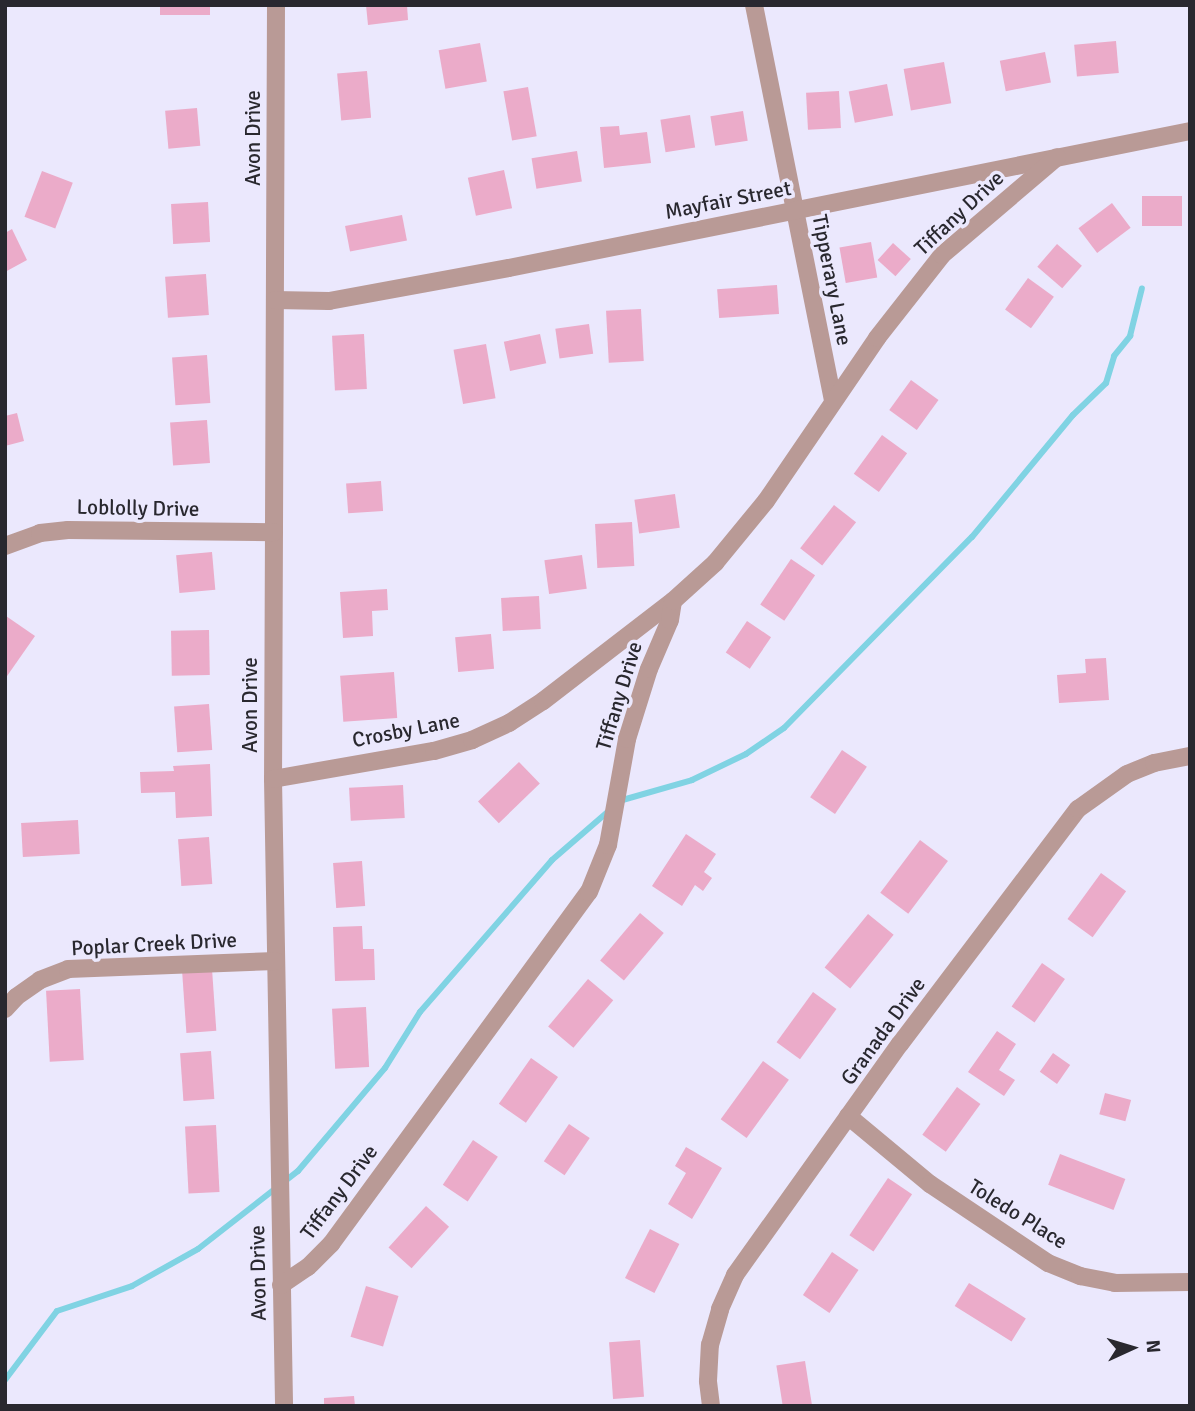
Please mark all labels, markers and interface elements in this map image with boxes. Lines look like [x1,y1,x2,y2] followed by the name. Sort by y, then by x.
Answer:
[240,90,266,186] street label: Avon Drive
[909,165,1009,261] street label: Tiffany Drive
[663,175,793,225] street label: Mayfair Street
[807,212,857,348] street label: Tipperary Lane
[77,494,199,522] street label: Loblolly Drive
[591,639,647,753] street label: Tiffany Drive
[237,657,263,753] street label: Avon Drive
[350,707,462,753] street label: Crosby Lane
[71,927,237,961] street label: Poplar Creek Drive
[835,972,931,1090] street label: Granada Drive
[295,1139,383,1245] street label: Tiffany Drive
[964,1174,1072,1254] street label: Toledo Place
[245,1225,271,1321] street label: Avon Drive
[1097,1313,1167,1383] north arrow
[1141,1339,1165,1354] text: N

